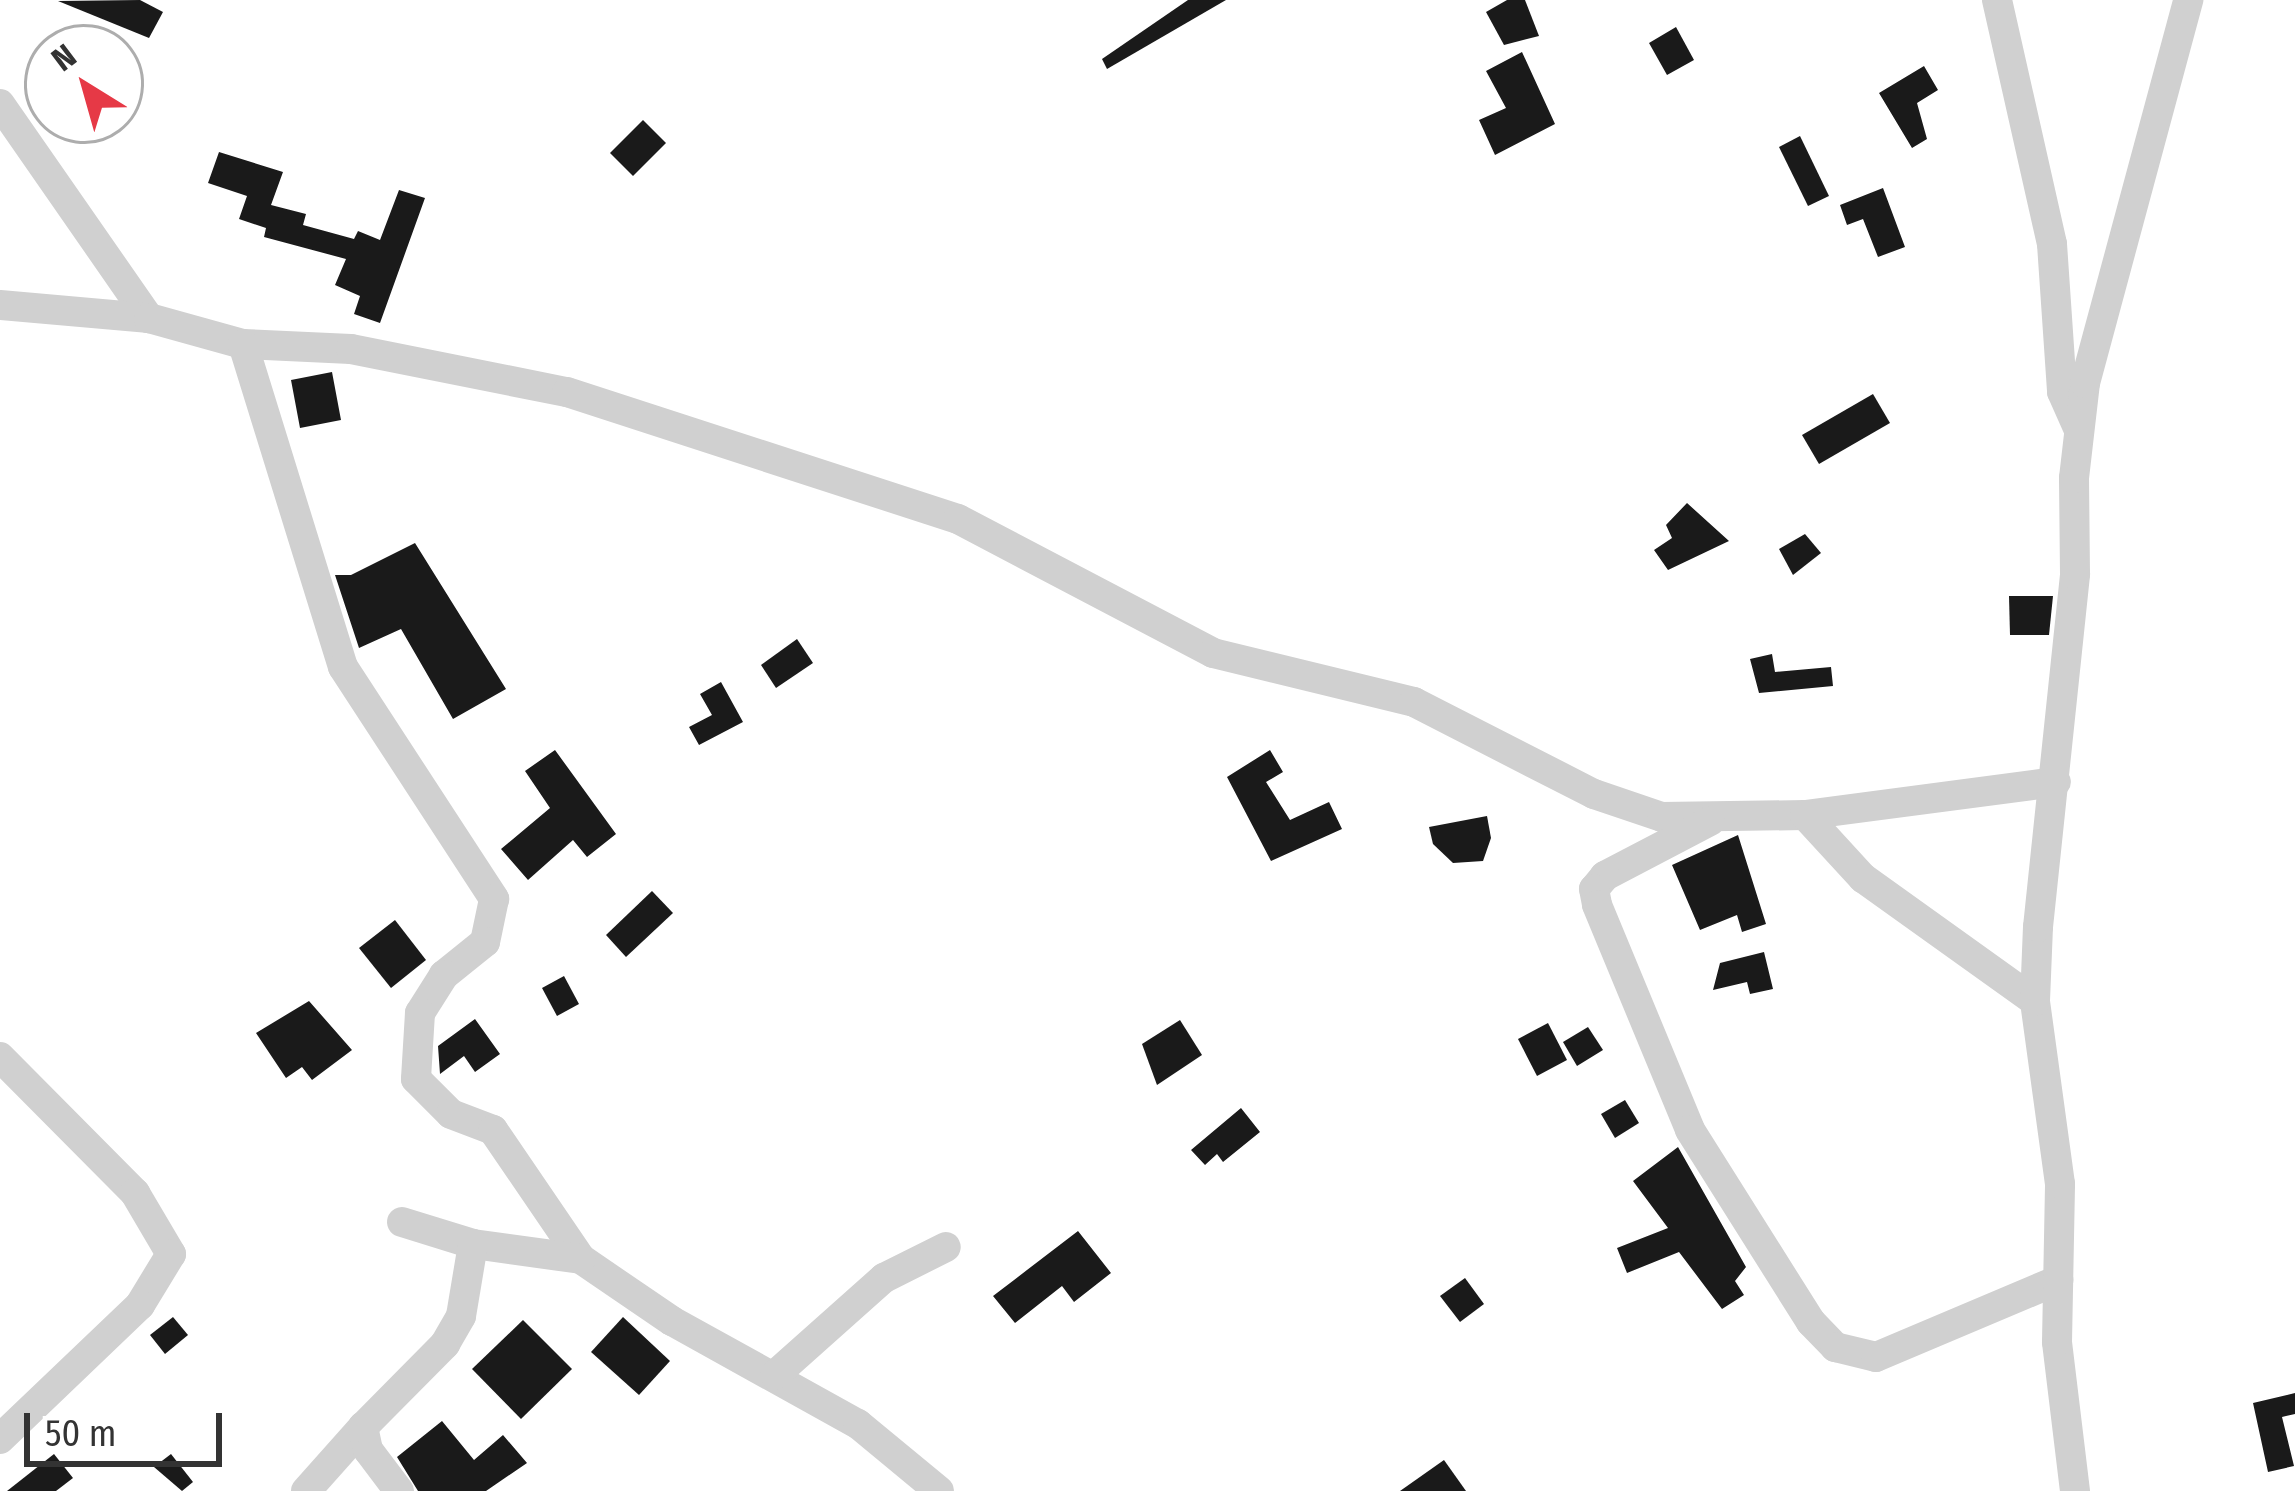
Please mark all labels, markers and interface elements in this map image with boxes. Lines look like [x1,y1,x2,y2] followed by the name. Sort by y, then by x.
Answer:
[24,24,144,144] north arrow
[44,36,84,80] text: N
[30,1389,228,1463] scale bar
[45,1412,116,1456] text: 50 m

